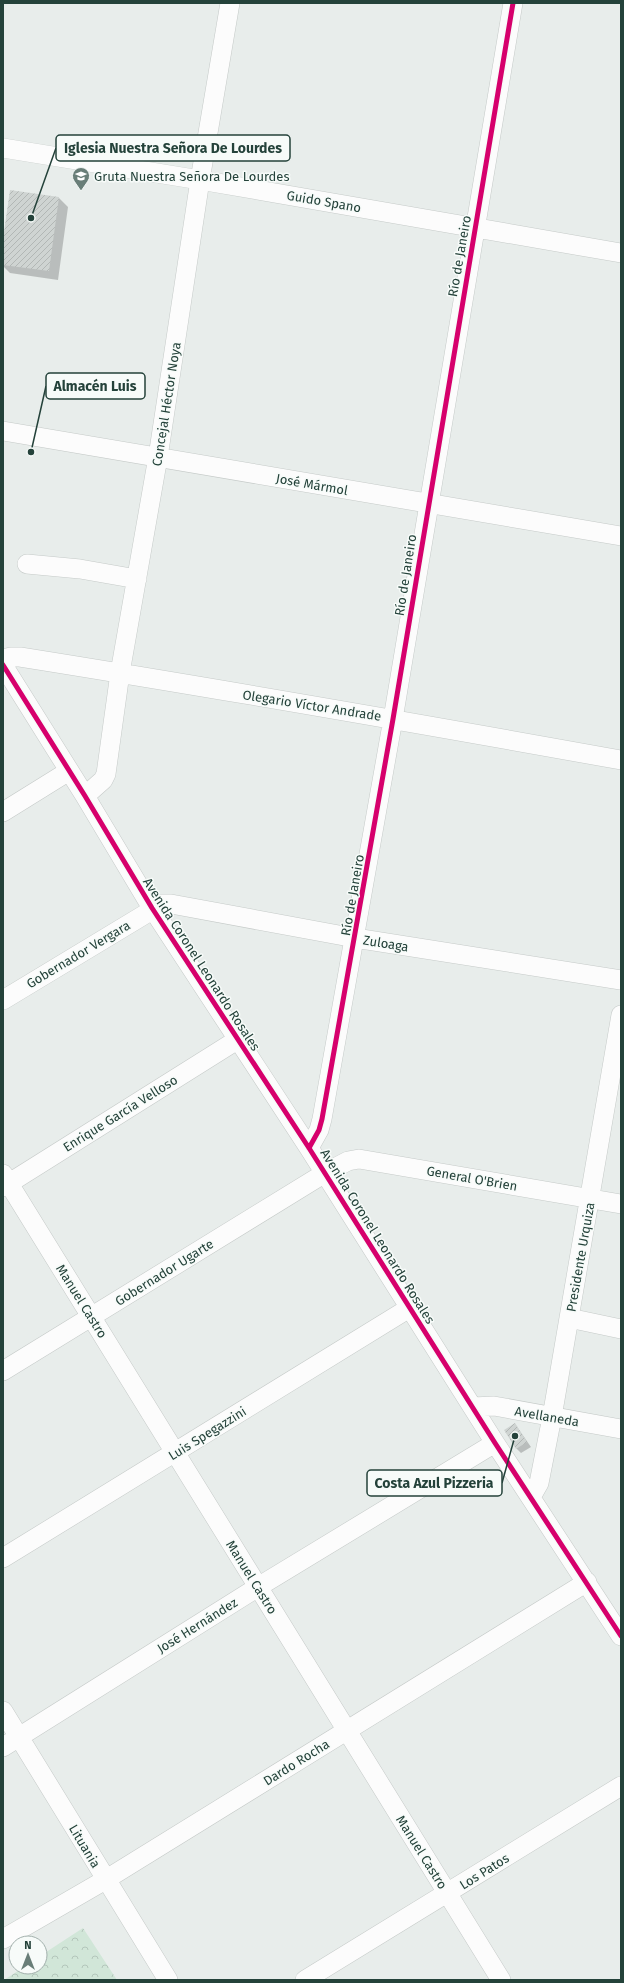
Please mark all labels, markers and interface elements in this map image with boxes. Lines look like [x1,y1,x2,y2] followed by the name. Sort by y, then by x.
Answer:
[56,135,290,161] callout: Iglesia Nuestra Señora De Lourdes
[64,140,282,157] text: Iglesia Nuestra Señora De Lourdes
[71,166,91,191] school or university icon: Gruta Nuestra Señora De Lourdes
[94,169,290,184] place label: Gruta Nuestra Señora De Lourdes
[286,188,362,215] street label: Guido Spano
[445,214,474,298] street label: Río de Janeiro
[149,341,184,467] street label: Concejal Héctor Noya
[46,373,145,399] callout: Almacén Luis
[52,378,137,395] text: Almacén Luis
[275,471,349,498] street label: José Mármol
[392,533,419,617] street label: Río de Janeiro
[241,687,382,724] street label: Olegario Víctor Andrade
[338,853,367,937] street label: Río de Janeiro
[140,875,263,1054] street label: Avenida Coronel Leonardo Rosales
[24,918,133,991] street label: Gobernador Vergara
[362,933,410,954] street label: Zuloaga
[60,1072,180,1155] street label: Enrique García Velloso
[317,1146,438,1326] street label: Avenida Coronel Leonardo Rosales
[425,1163,518,1194] street label: General O'Brien
[563,1201,598,1313] street label: Presidente Urquiza
[112,1236,216,1309] street label: Gobernador Ugarte
[53,1262,110,1341] street label: Manuel Castro
[514,1403,580,1430] street label: Avellaneda
[166,1404,249,1463] street label: Luis Spegazzini
[367,1470,502,1496] callout: Costa Azul Pizzeria
[375,1475,494,1492] text: Costa Azul Pizzeria
[223,1538,280,1617] street label: Manuel Castro
[154,1595,240,1656] street label: José Hernández
[261,1736,332,1789] street label: Dardo Rocha
[393,1813,450,1892] street label: Manuel Castro
[66,1822,103,1871] street label: Lituania
[457,1850,512,1892] street label: Los Patos
[8,1935,48,1975] north arrow
[24,1939,32,1952] text: N

